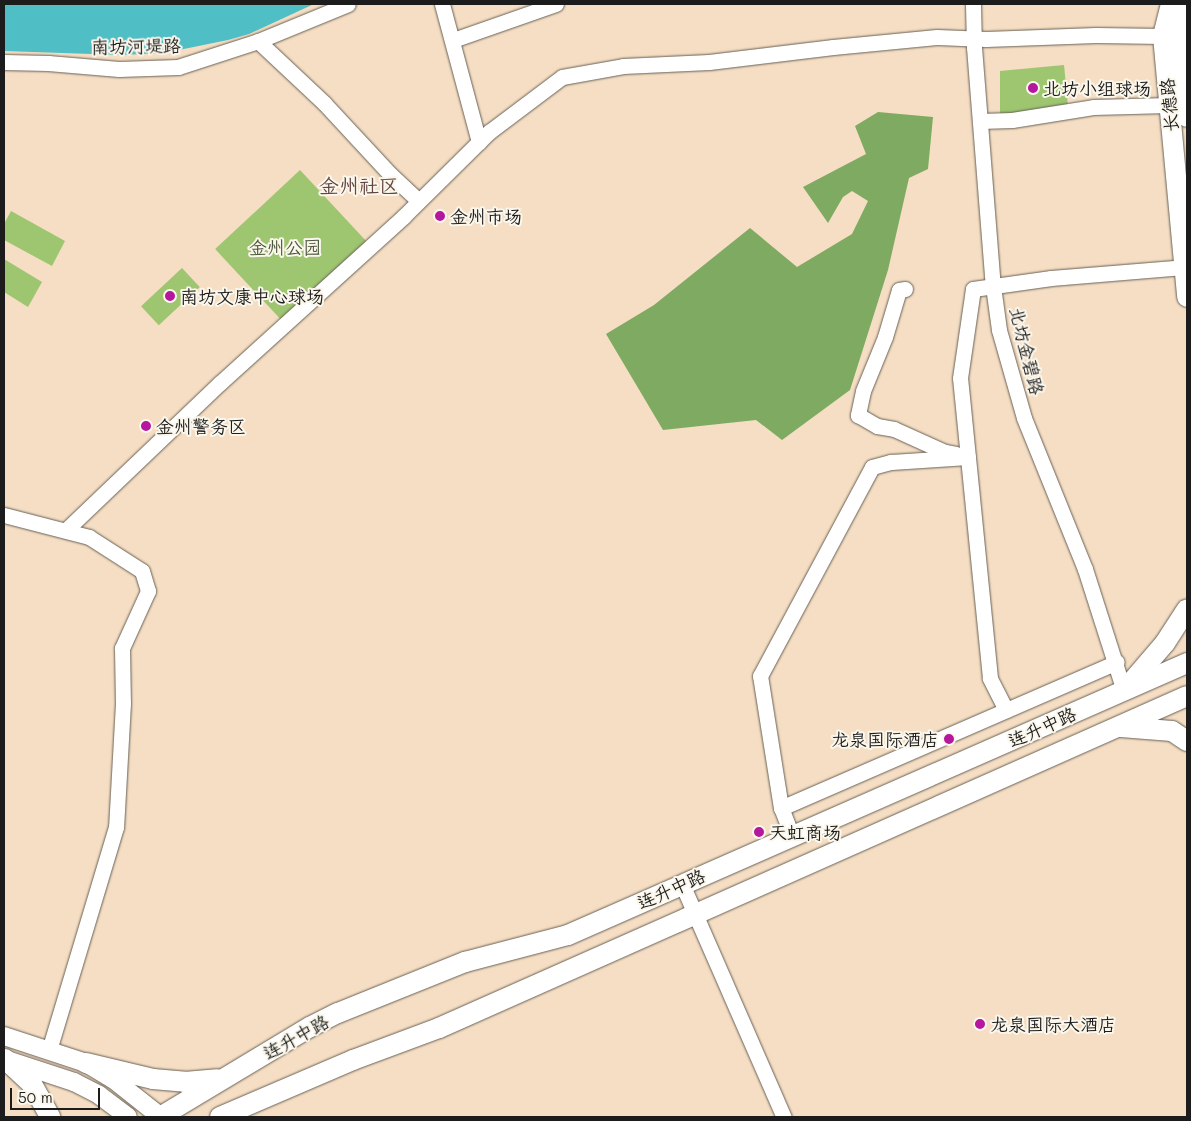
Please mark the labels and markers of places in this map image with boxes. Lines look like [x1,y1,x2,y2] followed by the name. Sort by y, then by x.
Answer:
[1043,77,1151,99] place label: 北坊小组球场
[1027,82,1039,94] marker: 北坊小组球场
[450,205,522,227] place label: 金州市场
[434,210,446,222] marker: 金州市场
[180,285,324,307] place label: 南坊文康中心球场
[164,290,176,302] marker: 南坊文康中心球场
[156,415,246,437] place label: 金州警务区
[140,420,152,432] marker: 金州警务区
[831,728,939,750] place label: 龙泉国际酒店
[943,733,955,745] marker: 龙泉国际酒店
[769,821,841,843] place label: 天虹商场
[753,826,765,838] marker: 天虹商场
[990,1013,1116,1035] place label: 龙泉国际大酒店
[974,1018,986,1030] marker: 龙泉国际大酒店

